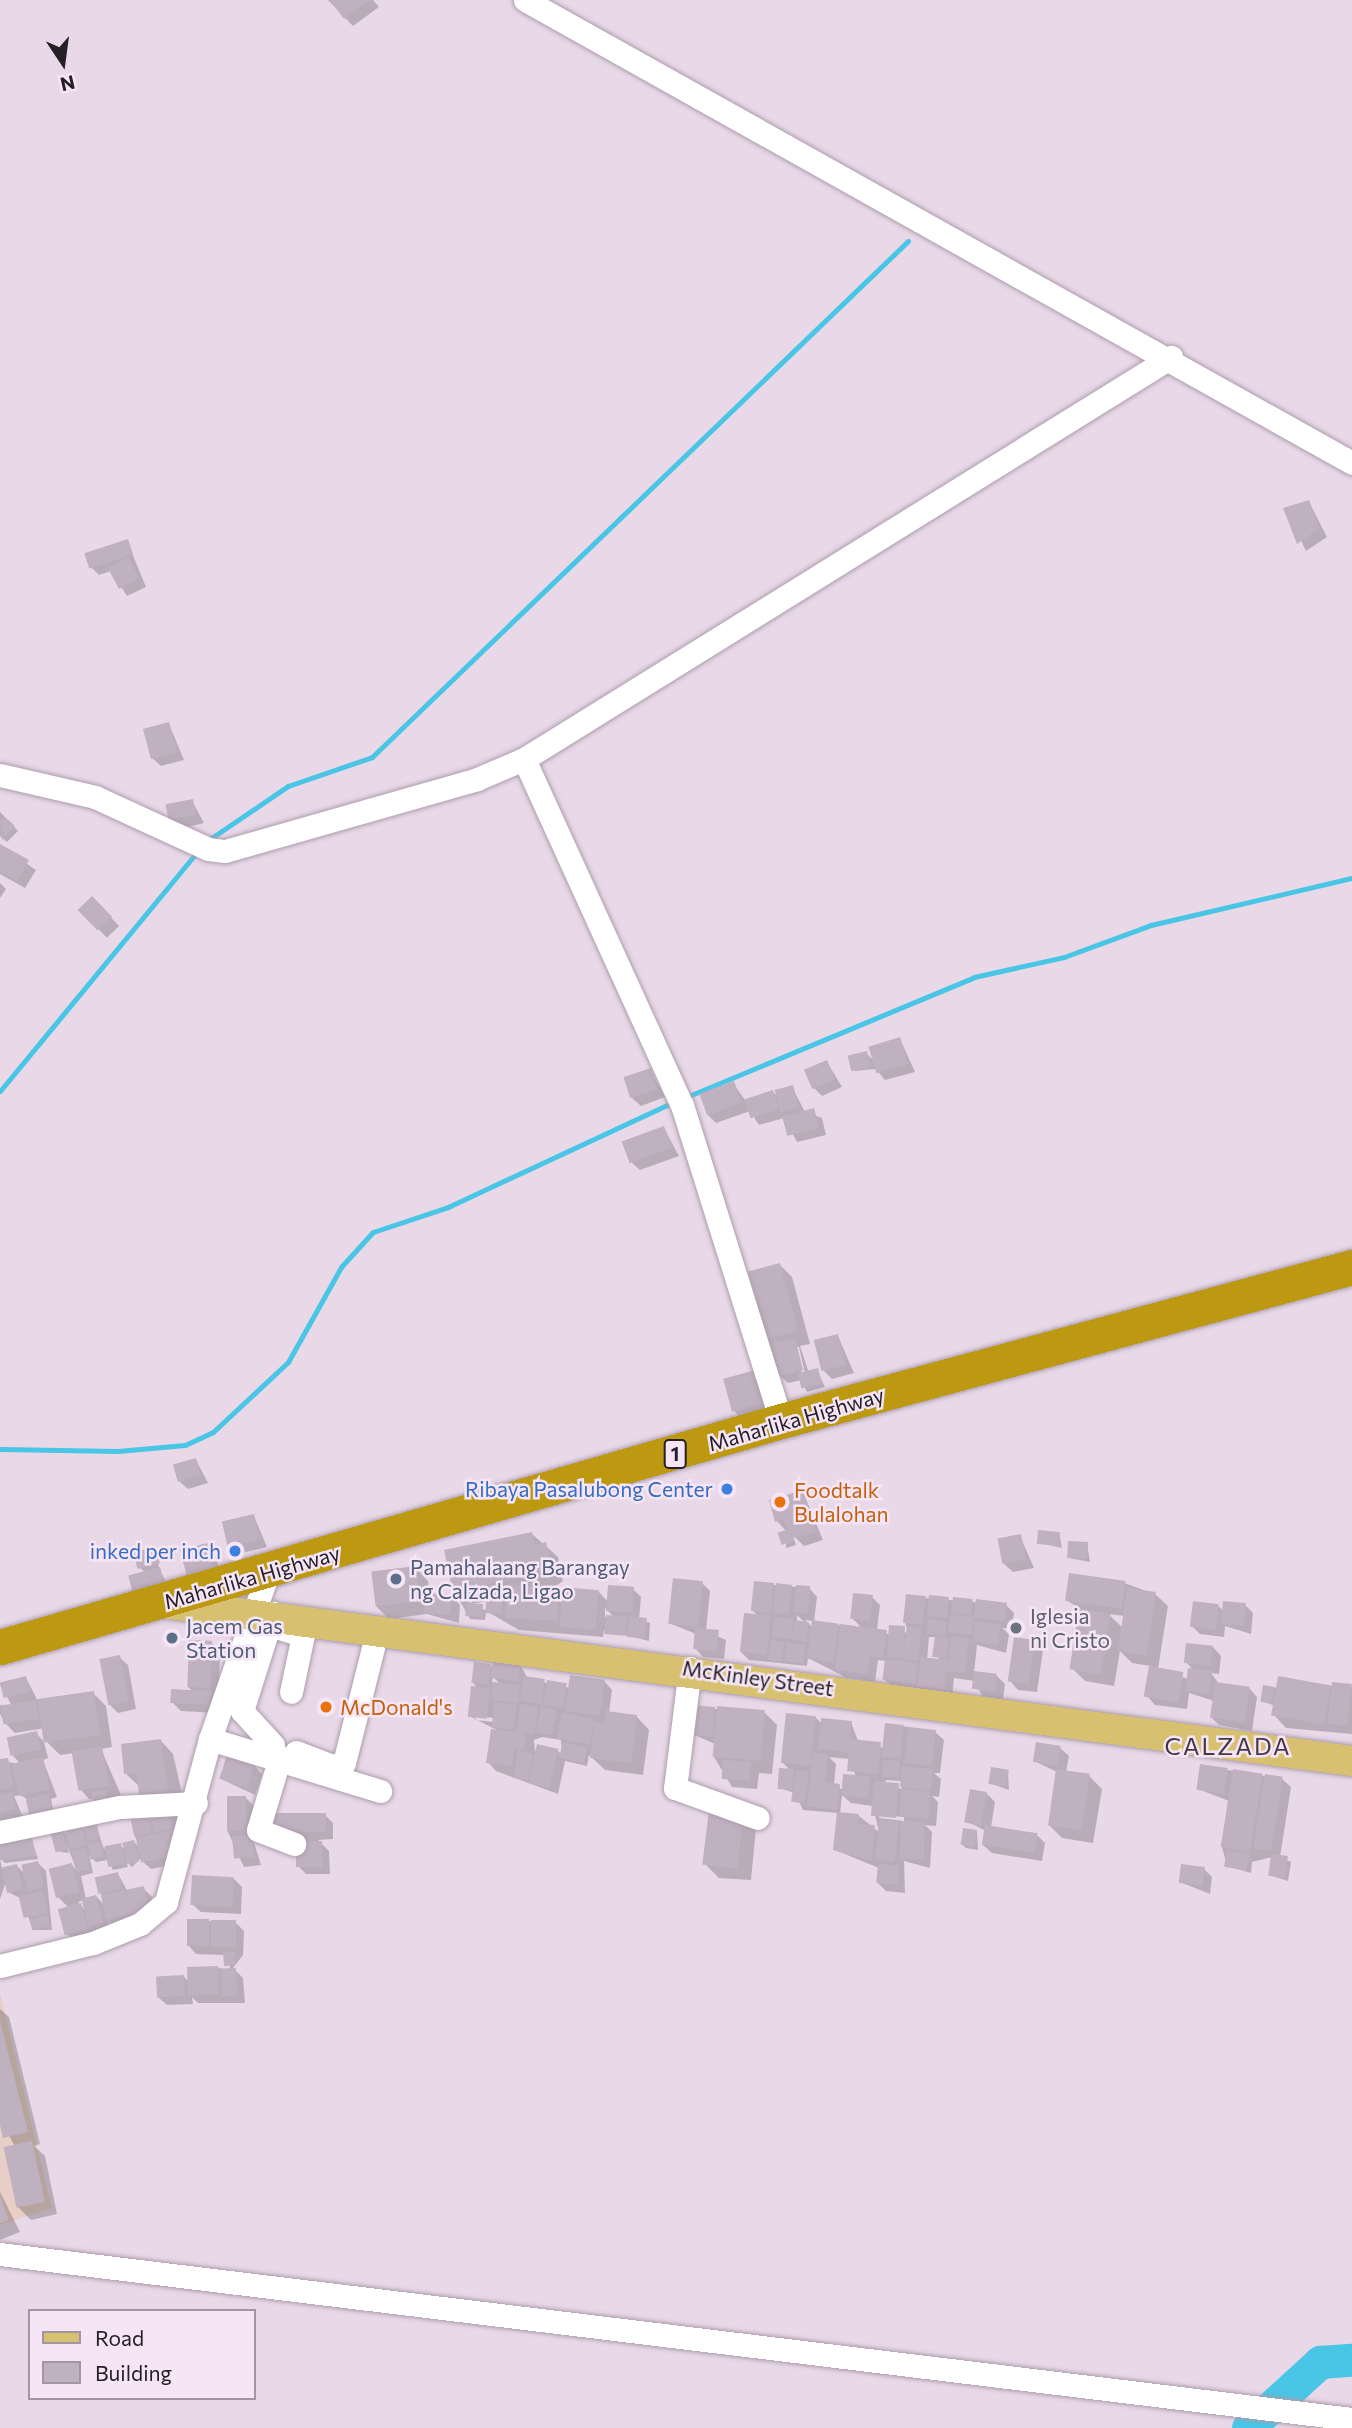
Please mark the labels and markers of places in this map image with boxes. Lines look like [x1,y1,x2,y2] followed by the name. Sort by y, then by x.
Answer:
[465,1476,713,1502] place label: Ribaya Pasalubong Center
[794,1477,889,1527] place label: Foodtalk Bulalohan
[719,1481,735,1497] marker: Ribaya Pasalubong Center
[772,1494,788,1510] marker: Foodtalk Bulalohan
[90,1538,221,1564] place label: inked per inch
[227,1543,243,1559] marker: inked per inch
[410,1554,630,1604] place label: Pamahalaang Barangay ng Calzada, Ligao
[388,1571,404,1587] marker: Pamahalaang Barangay ng Calzada, Ligao
[1030,1603,1110,1653] place label: Iglesia ni Cristo
[186,1613,283,1663] place label: Jacem Gas Station
[1008,1620,1024,1636] marker: Iglesia ni Cristo
[164,1630,180,1646] marker: Jacem Gas Station
[340,1694,453,1720] place label: McDonald's
[318,1699,334,1715] marker: McDonald's

